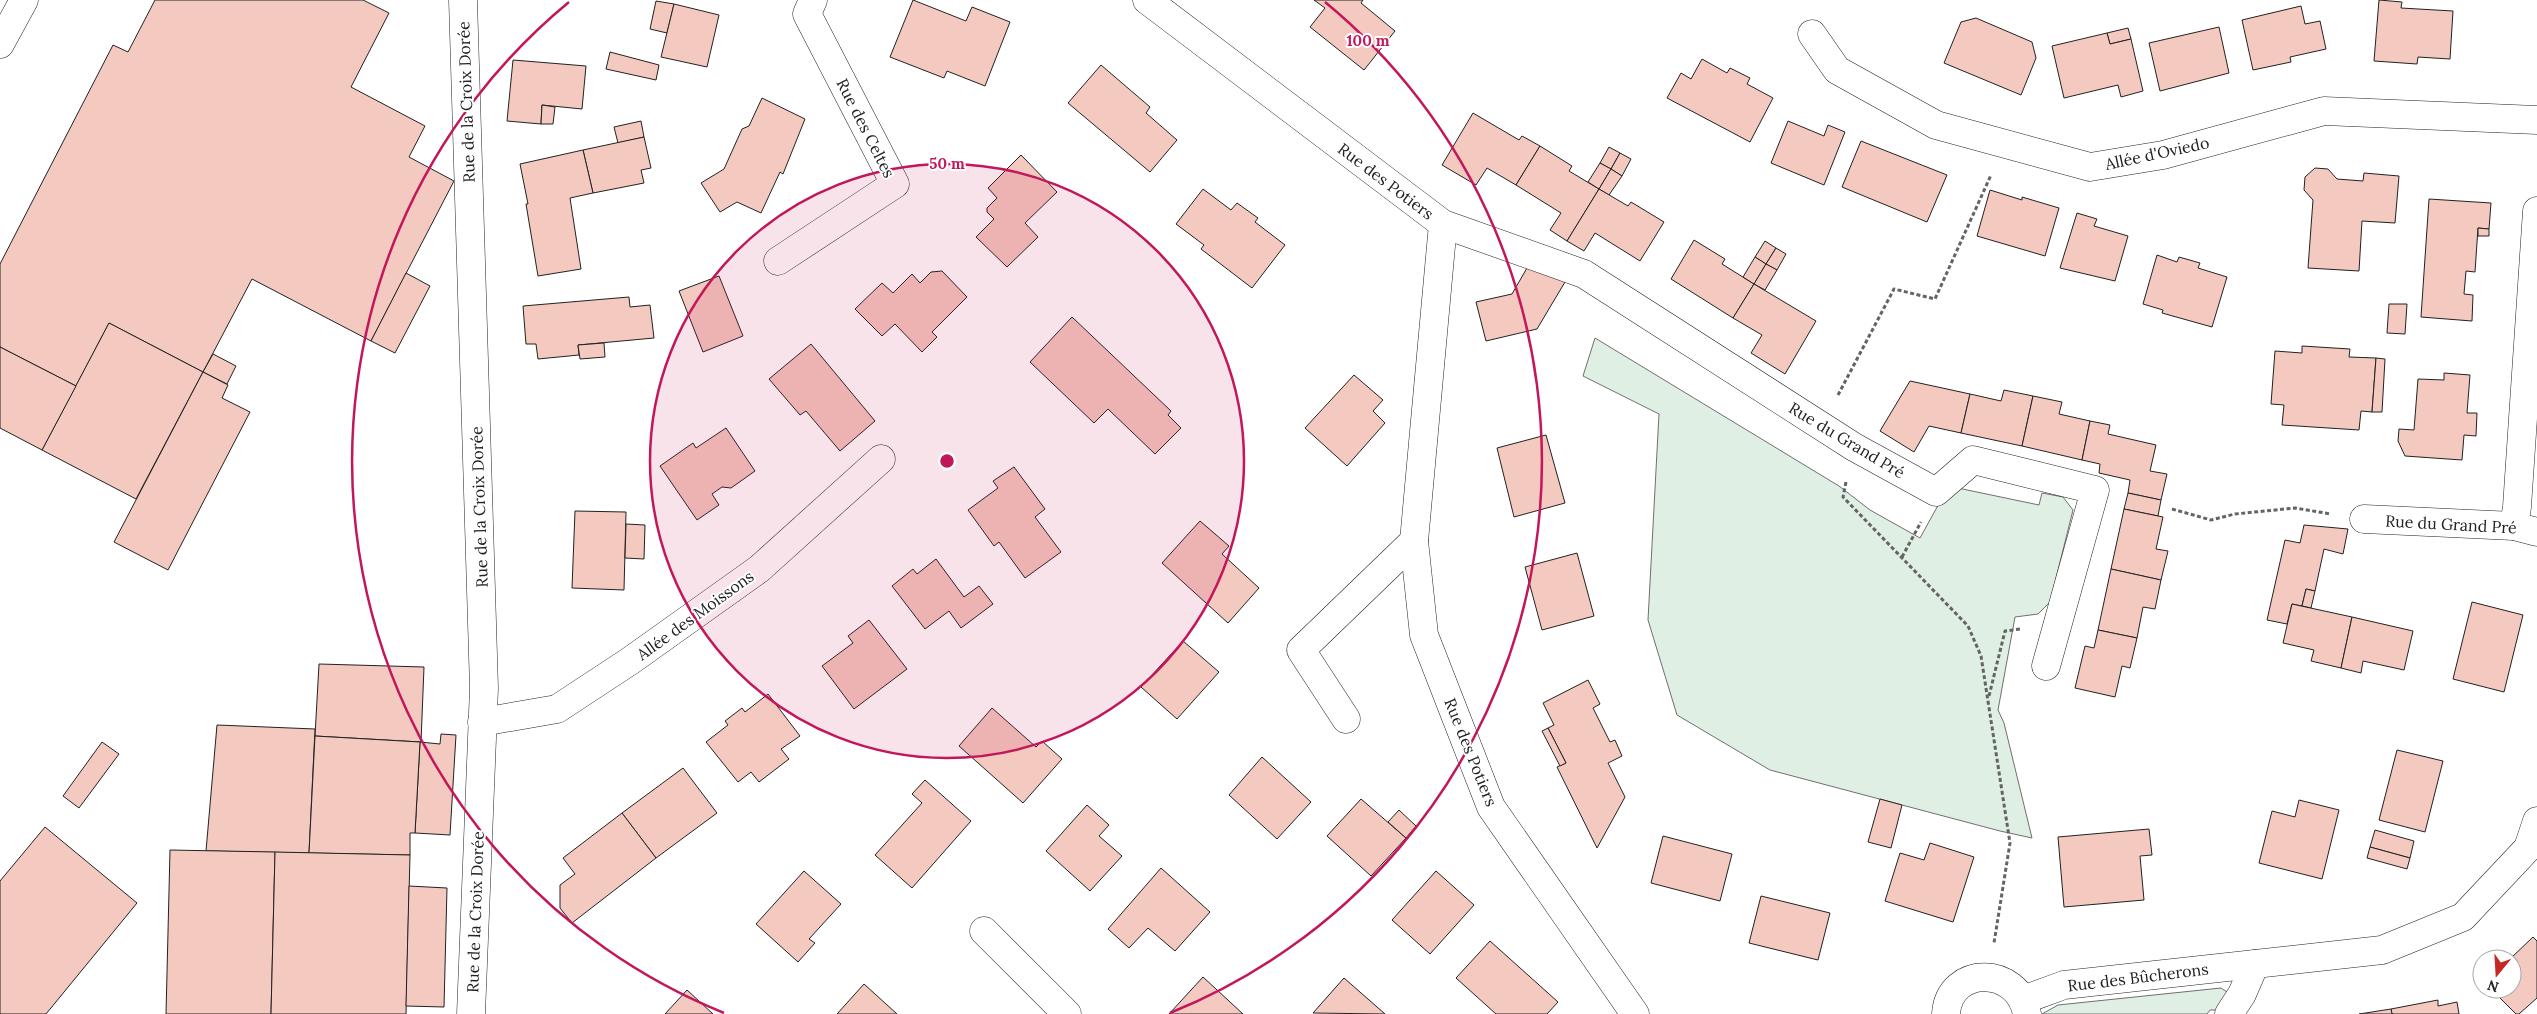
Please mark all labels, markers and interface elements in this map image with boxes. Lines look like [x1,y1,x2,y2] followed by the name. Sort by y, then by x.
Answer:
[453,21,479,183] street label: Rue de la Croix Dorée
[1347,31,1390,50] text: 100 m
[832,75,900,181] street label: Rue des Celtes
[2102,132,2211,174] street label: Allée d'Oviedo
[1334,138,1438,224] street label: Rue des Potiers
[929,154,965,173] text: 50 m
[1785,398,1909,483] street label: Rue du Grand Pré
[466,426,492,588] street label: Rue de la Croix Dorée
[938,452,956,470] centre of rings
[2385,511,2518,537] street label: Rue du Grand Pré
[632,566,757,665] street label: Allée des Moissons
[1440,695,1502,809] street label: Rue des Potiers
[462,831,488,993] street label: Rue de la Croix Dorée
[2472,949,2522,999] north arrow
[2066,958,2210,996] street label: Rue des Bûcherons
[2485,976,2501,997] text: N

